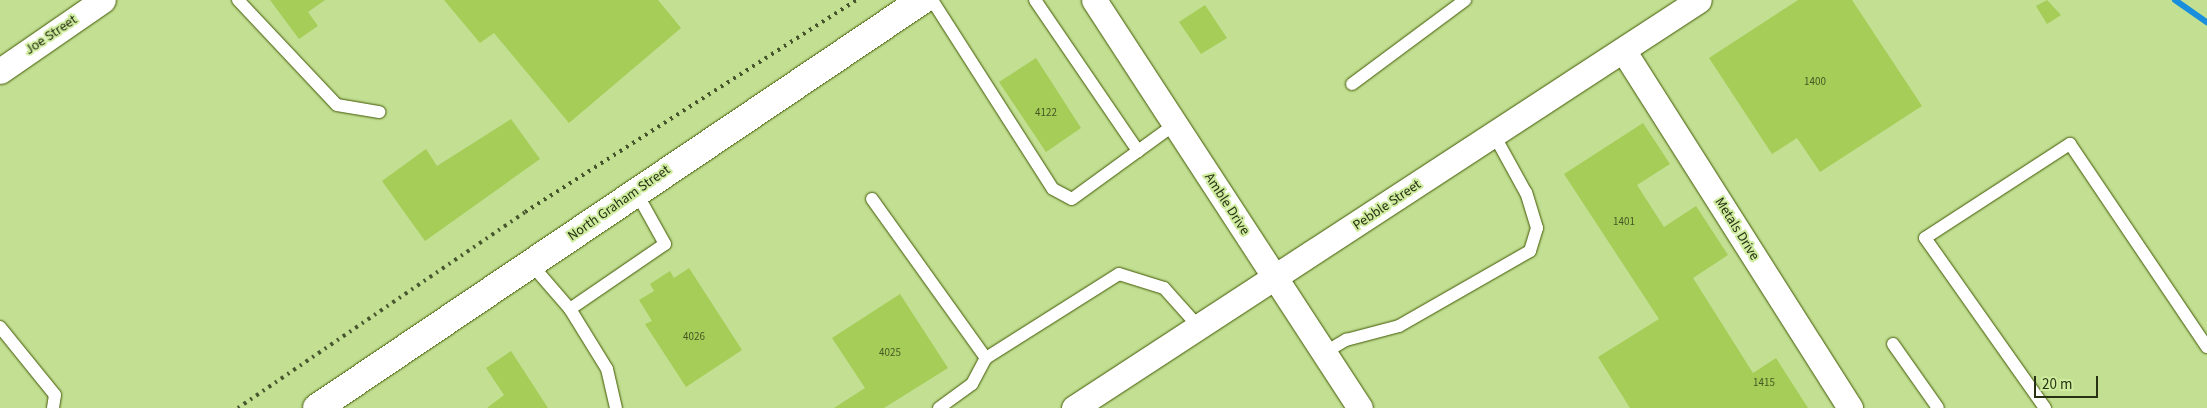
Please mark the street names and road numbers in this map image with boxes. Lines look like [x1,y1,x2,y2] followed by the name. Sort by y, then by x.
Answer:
[22,12,80,58] street label: Joe Street
[565,161,673,245] street label: North Graham Street
[1201,170,1253,238] street label: Amble Drive
[1350,176,1424,234] street label: Pebble Street
[1711,194,1763,264] street label: Metals Drive

